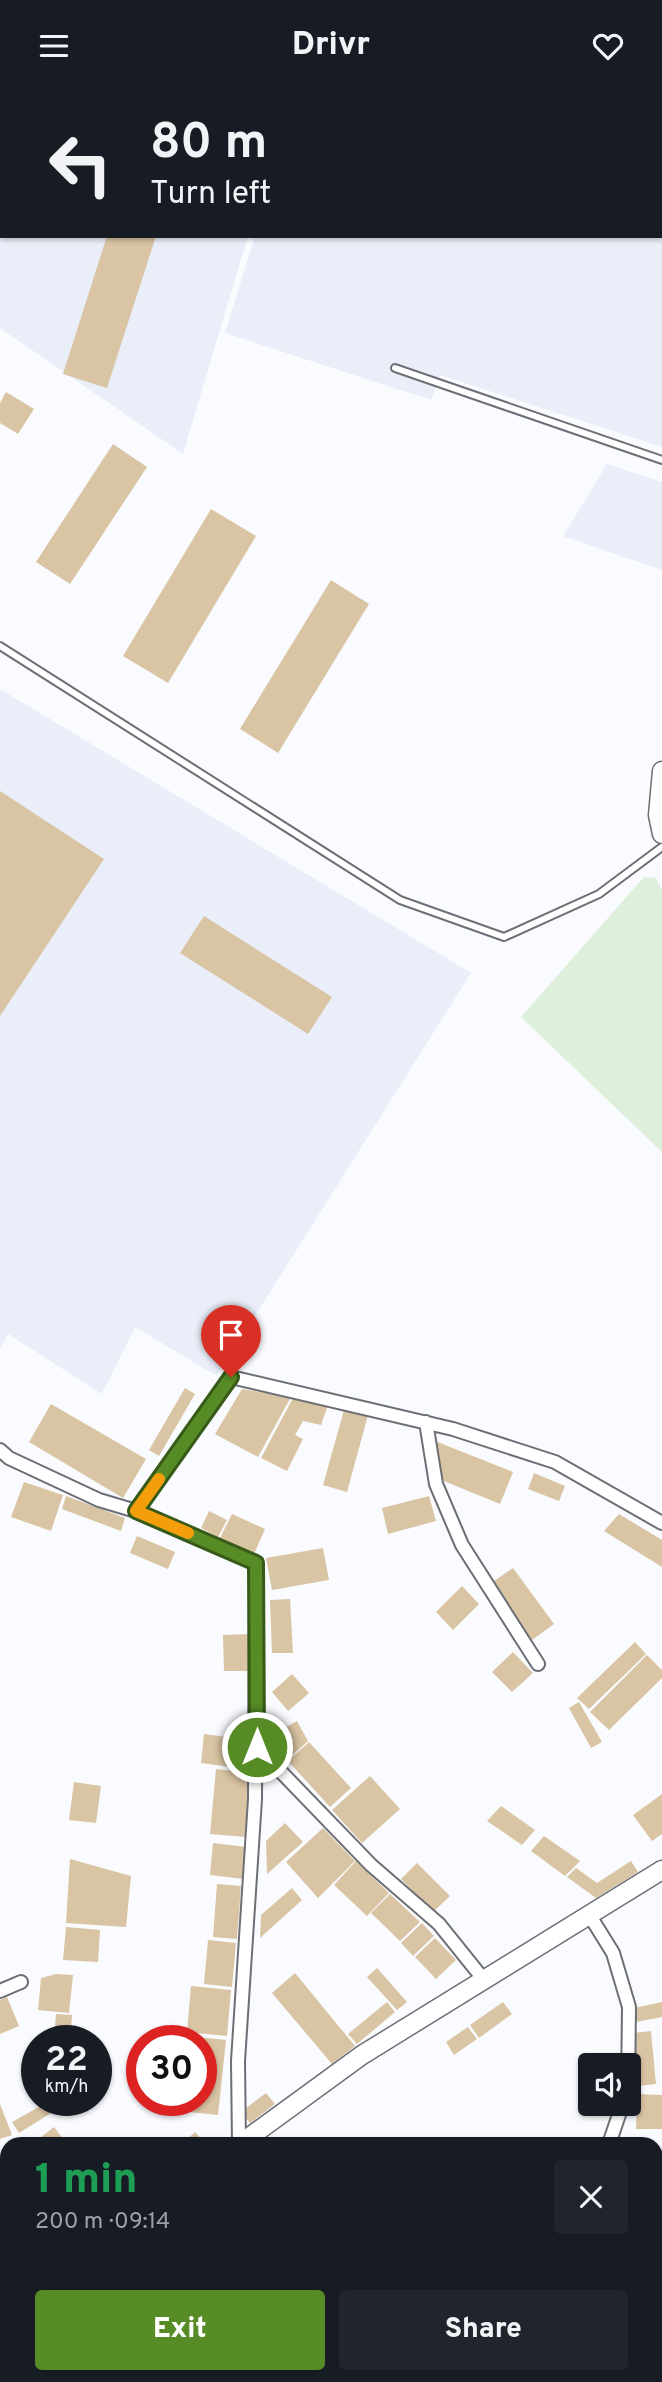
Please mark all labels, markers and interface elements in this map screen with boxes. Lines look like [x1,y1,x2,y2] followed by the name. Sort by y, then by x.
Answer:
[292,26,370,66] text: Drivr
[35,27,73,65] icon: menu
[589,27,627,65] icon: heart
[150,114,267,176] text: 80 m
[35,119,126,210] icon: left
[150,175,271,215] text: Turn left
[201,1305,261,1377] pin
[212,1316,250,1354] icon: arrive
[220,1710,294,1784] position arrow
[126,2025,217,2116] speed limit sign: 30
[45,2039,88,2083] text: 22
[578,2053,641,2116] map controls
[578,2053,641,2116] button: sound
[45,2076,88,2099] text: km/h
[35,2155,138,2208] text: 1 min
[554,2160,628,2234] button: close
[35,2208,170,2237] text: 200 m · 09:14
[35,2290,325,2370] button: Exit
[339,2290,628,2370] button: Share

